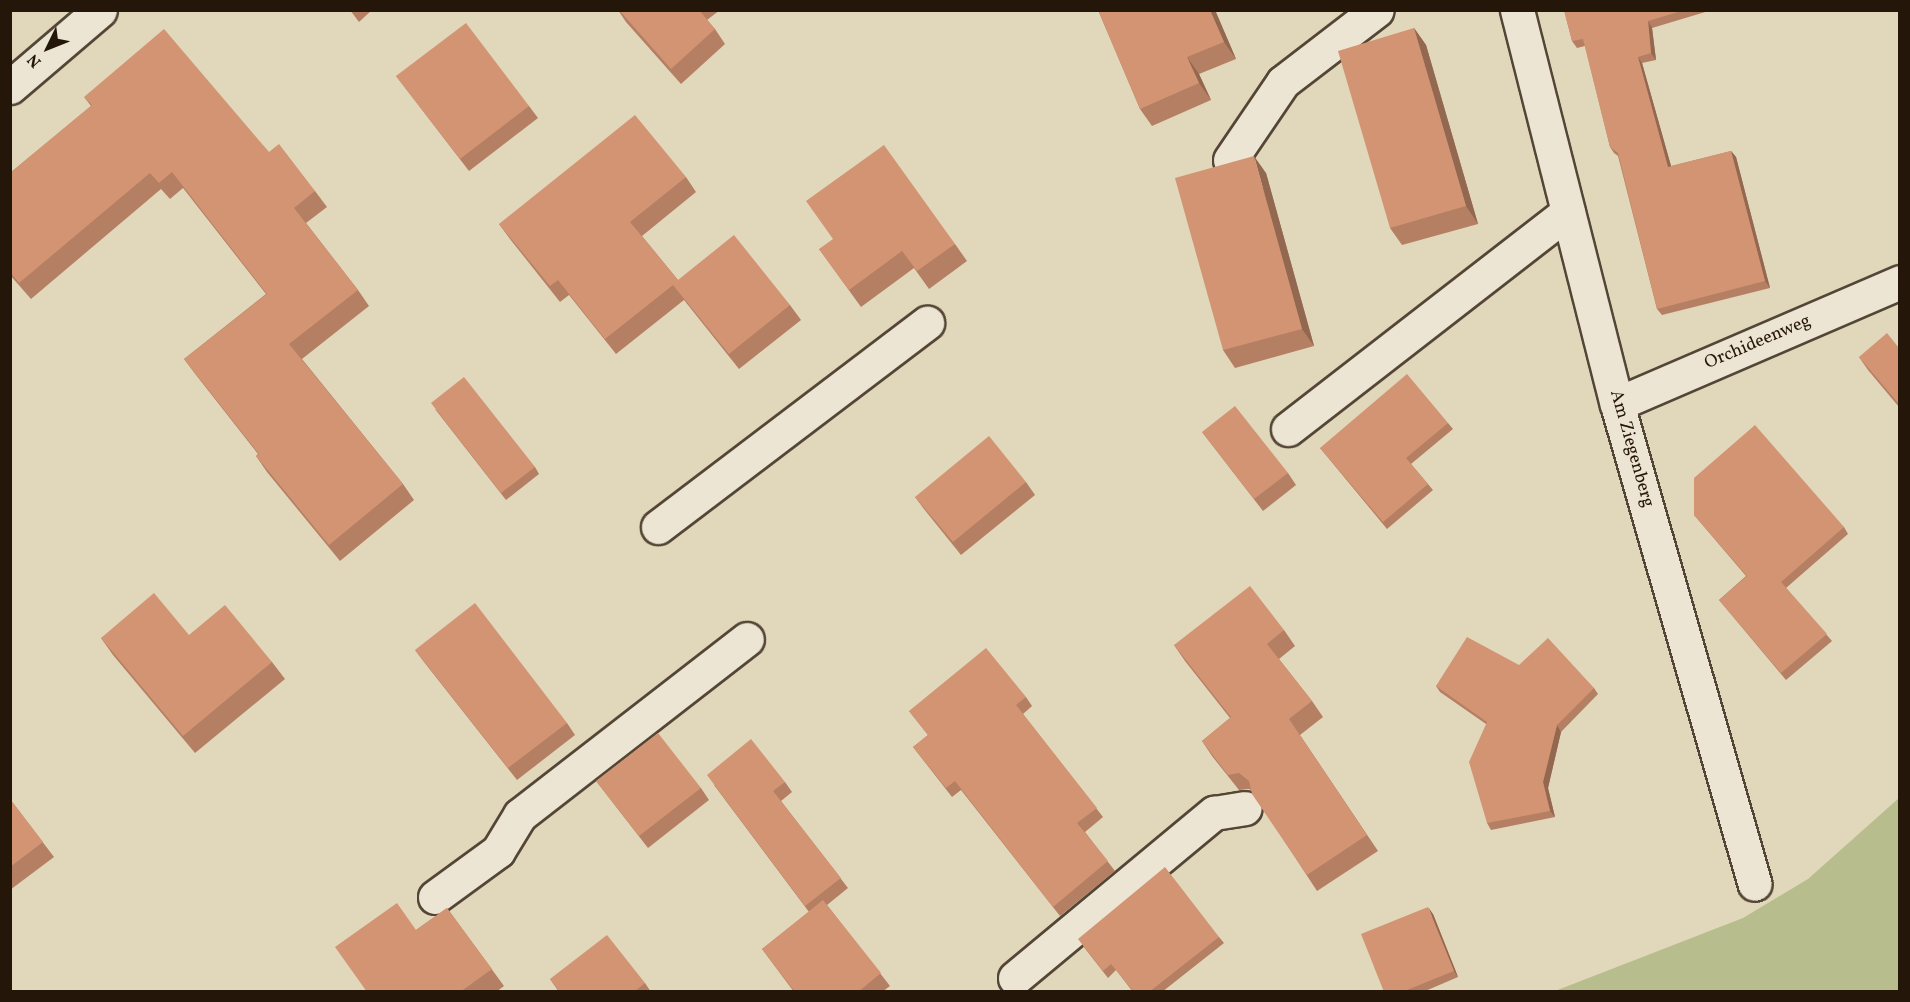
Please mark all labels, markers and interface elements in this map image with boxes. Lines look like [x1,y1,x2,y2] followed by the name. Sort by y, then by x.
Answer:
[18,18,78,78] north arrow
[23,49,47,72] text: N
[1702,311,1814,375] street label: Orchideenweg
[1604,388,1658,510] street label: Am Ziegenberg

